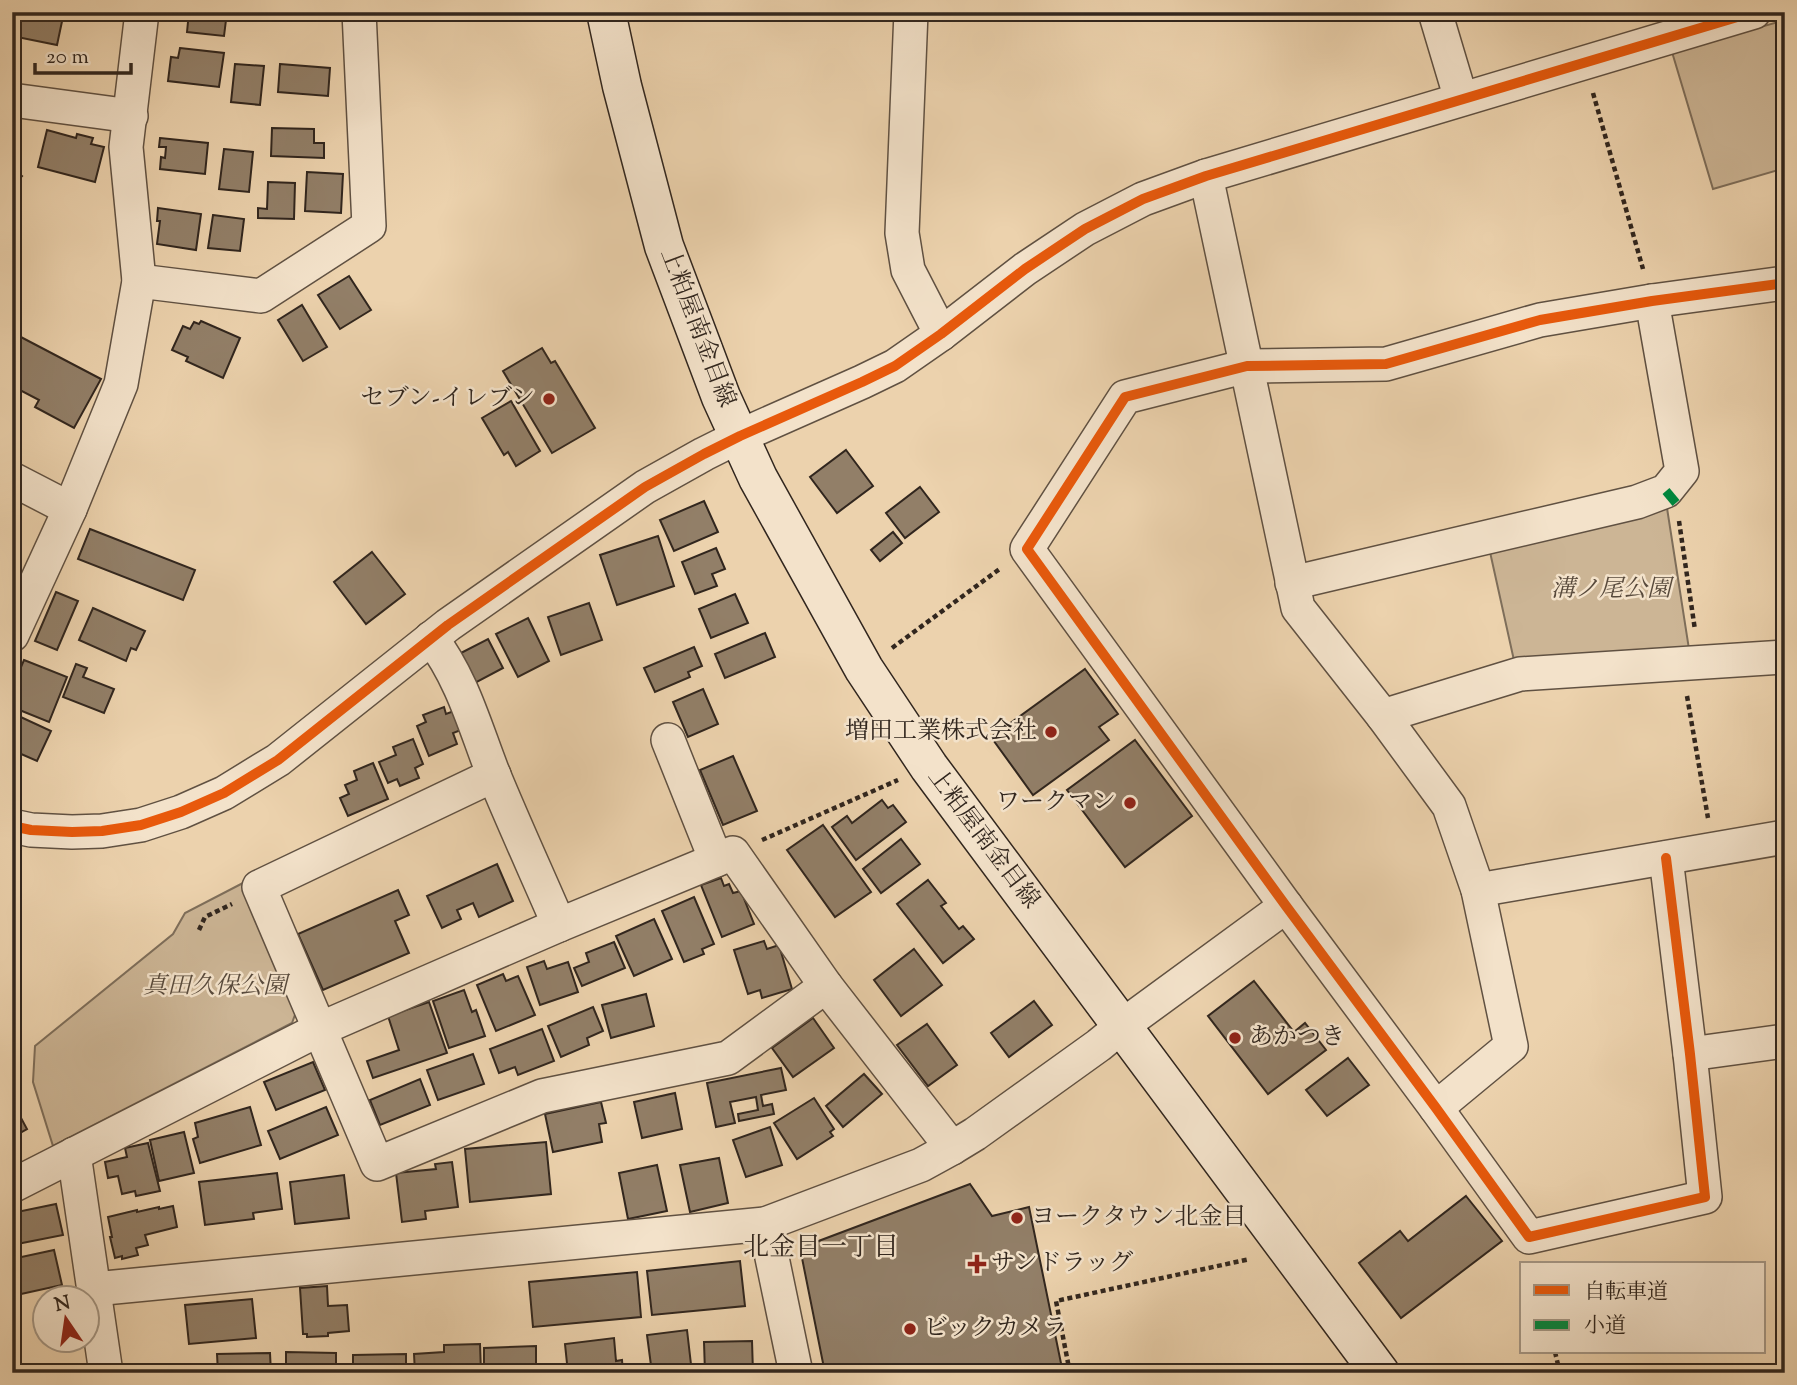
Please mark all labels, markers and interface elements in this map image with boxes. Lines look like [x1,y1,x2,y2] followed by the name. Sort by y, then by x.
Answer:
[35,32,131,76] scale bar
[46,43,89,73] text: 20 m
[651,243,743,413] street label: 上粕屋南金目線
[361,382,535,416] place label: セブン-イレブン
[541,391,557,407] marker: セブン-イレブン
[1551,573,1675,607] park label: 溝ノ尾公園
[845,715,1037,749] place label: 増田工業株式会社
[1043,724,1059,740] marker: 増田工業株式会社
[919,762,1047,916] street label: 上粕屋南金目線
[996,786,1116,820] place label: ワークマン
[1122,795,1138,811] marker: ワークマン
[143,970,291,1004] park label: 真田久保公園
[1249,1021,1345,1055] place label: あかつき
[1227,1030,1243,1046] marker: あかつき
[1031,1201,1247,1235] place label: ヨークタウン北金目
[1009,1210,1025,1226] marker: ヨークタウン北金目
[743,1230,899,1267] district label: 北金目一丁目
[991,1247,1133,1281] place label: サンドラッグ
[969,1256,985,1272] marker: サンドラッグ
[1520,1262,1766,1354] legend
[1584,1278,1668,1308] text: 自転車道
[32,1284,102,1354] north arrow
[52,1290,73,1320] text: N
[924,1312,1067,1346] place label: ビックカメラ
[1584,1312,1626,1342] text: 小道
[902,1321,918,1337] marker: ビックカメラ

